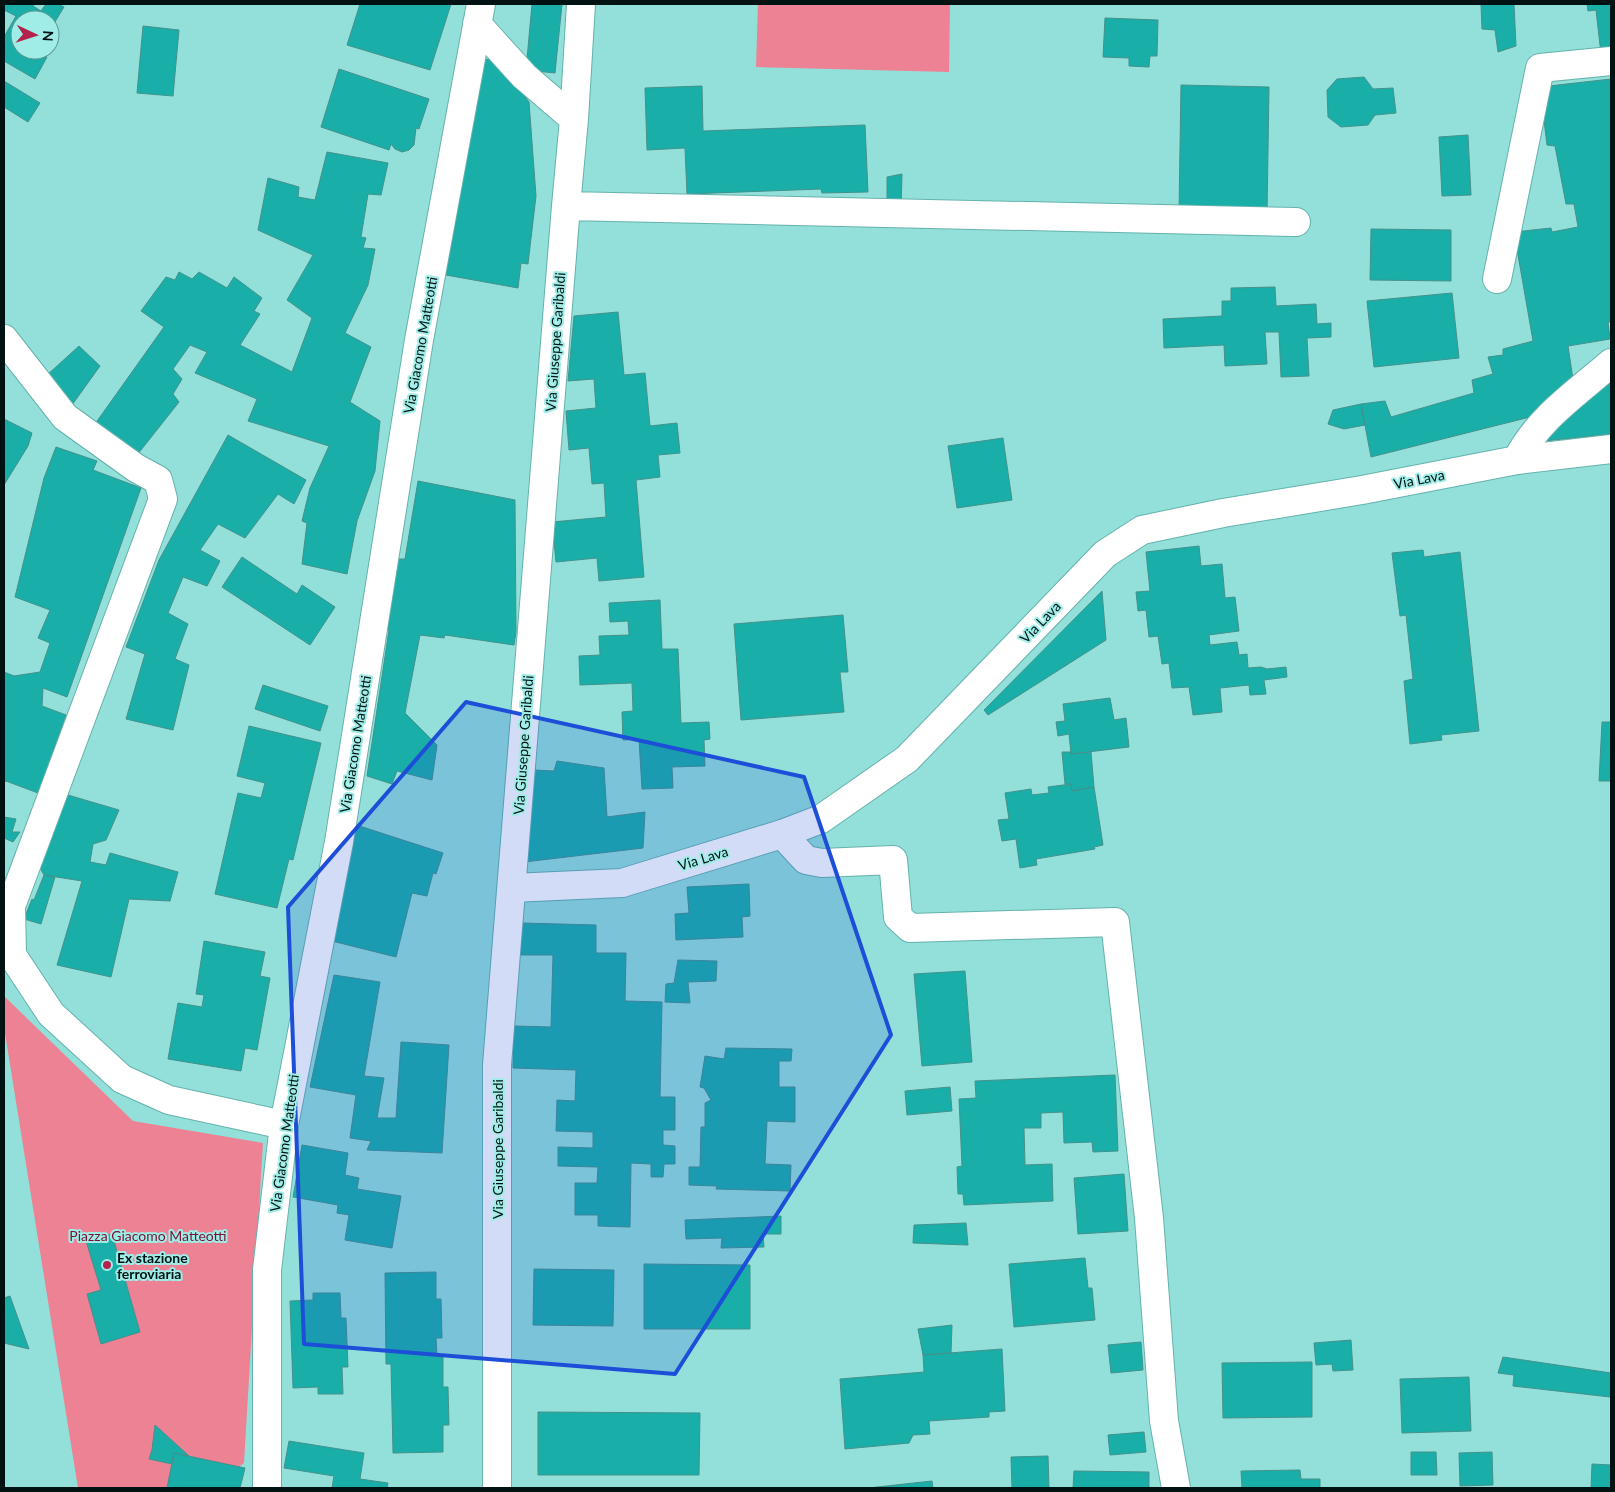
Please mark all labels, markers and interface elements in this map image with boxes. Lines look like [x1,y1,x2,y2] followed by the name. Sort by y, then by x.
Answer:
[10,10,60,60] north arrow
[40,30,57,42] text: N
[542,272,568,412] street label: Via Giuseppe Garibaldi
[400,275,440,415] street label: Via Giacomo Matteotti
[1392,466,1446,492] street label: Via Lava
[1016,598,1064,646] street label: Via Lava
[336,674,374,814] street label: Via Giacomo Matteotti
[510,675,536,815] street label: Via Giuseppe Garibaldi
[676,842,730,874] street label: Via Lava
[266,1073,302,1213] street label: Via Giacomo Matteotti
[489,1079,506,1219] street label: Via Giuseppe Garibaldi
[69,1227,227,1244] park label: Piazza Giacomo Matteotti
[117,1249,188,1282] place label: Ex stazione ferroviaria
[101,1259,113,1271] marker: Ex stazione ferroviaria

